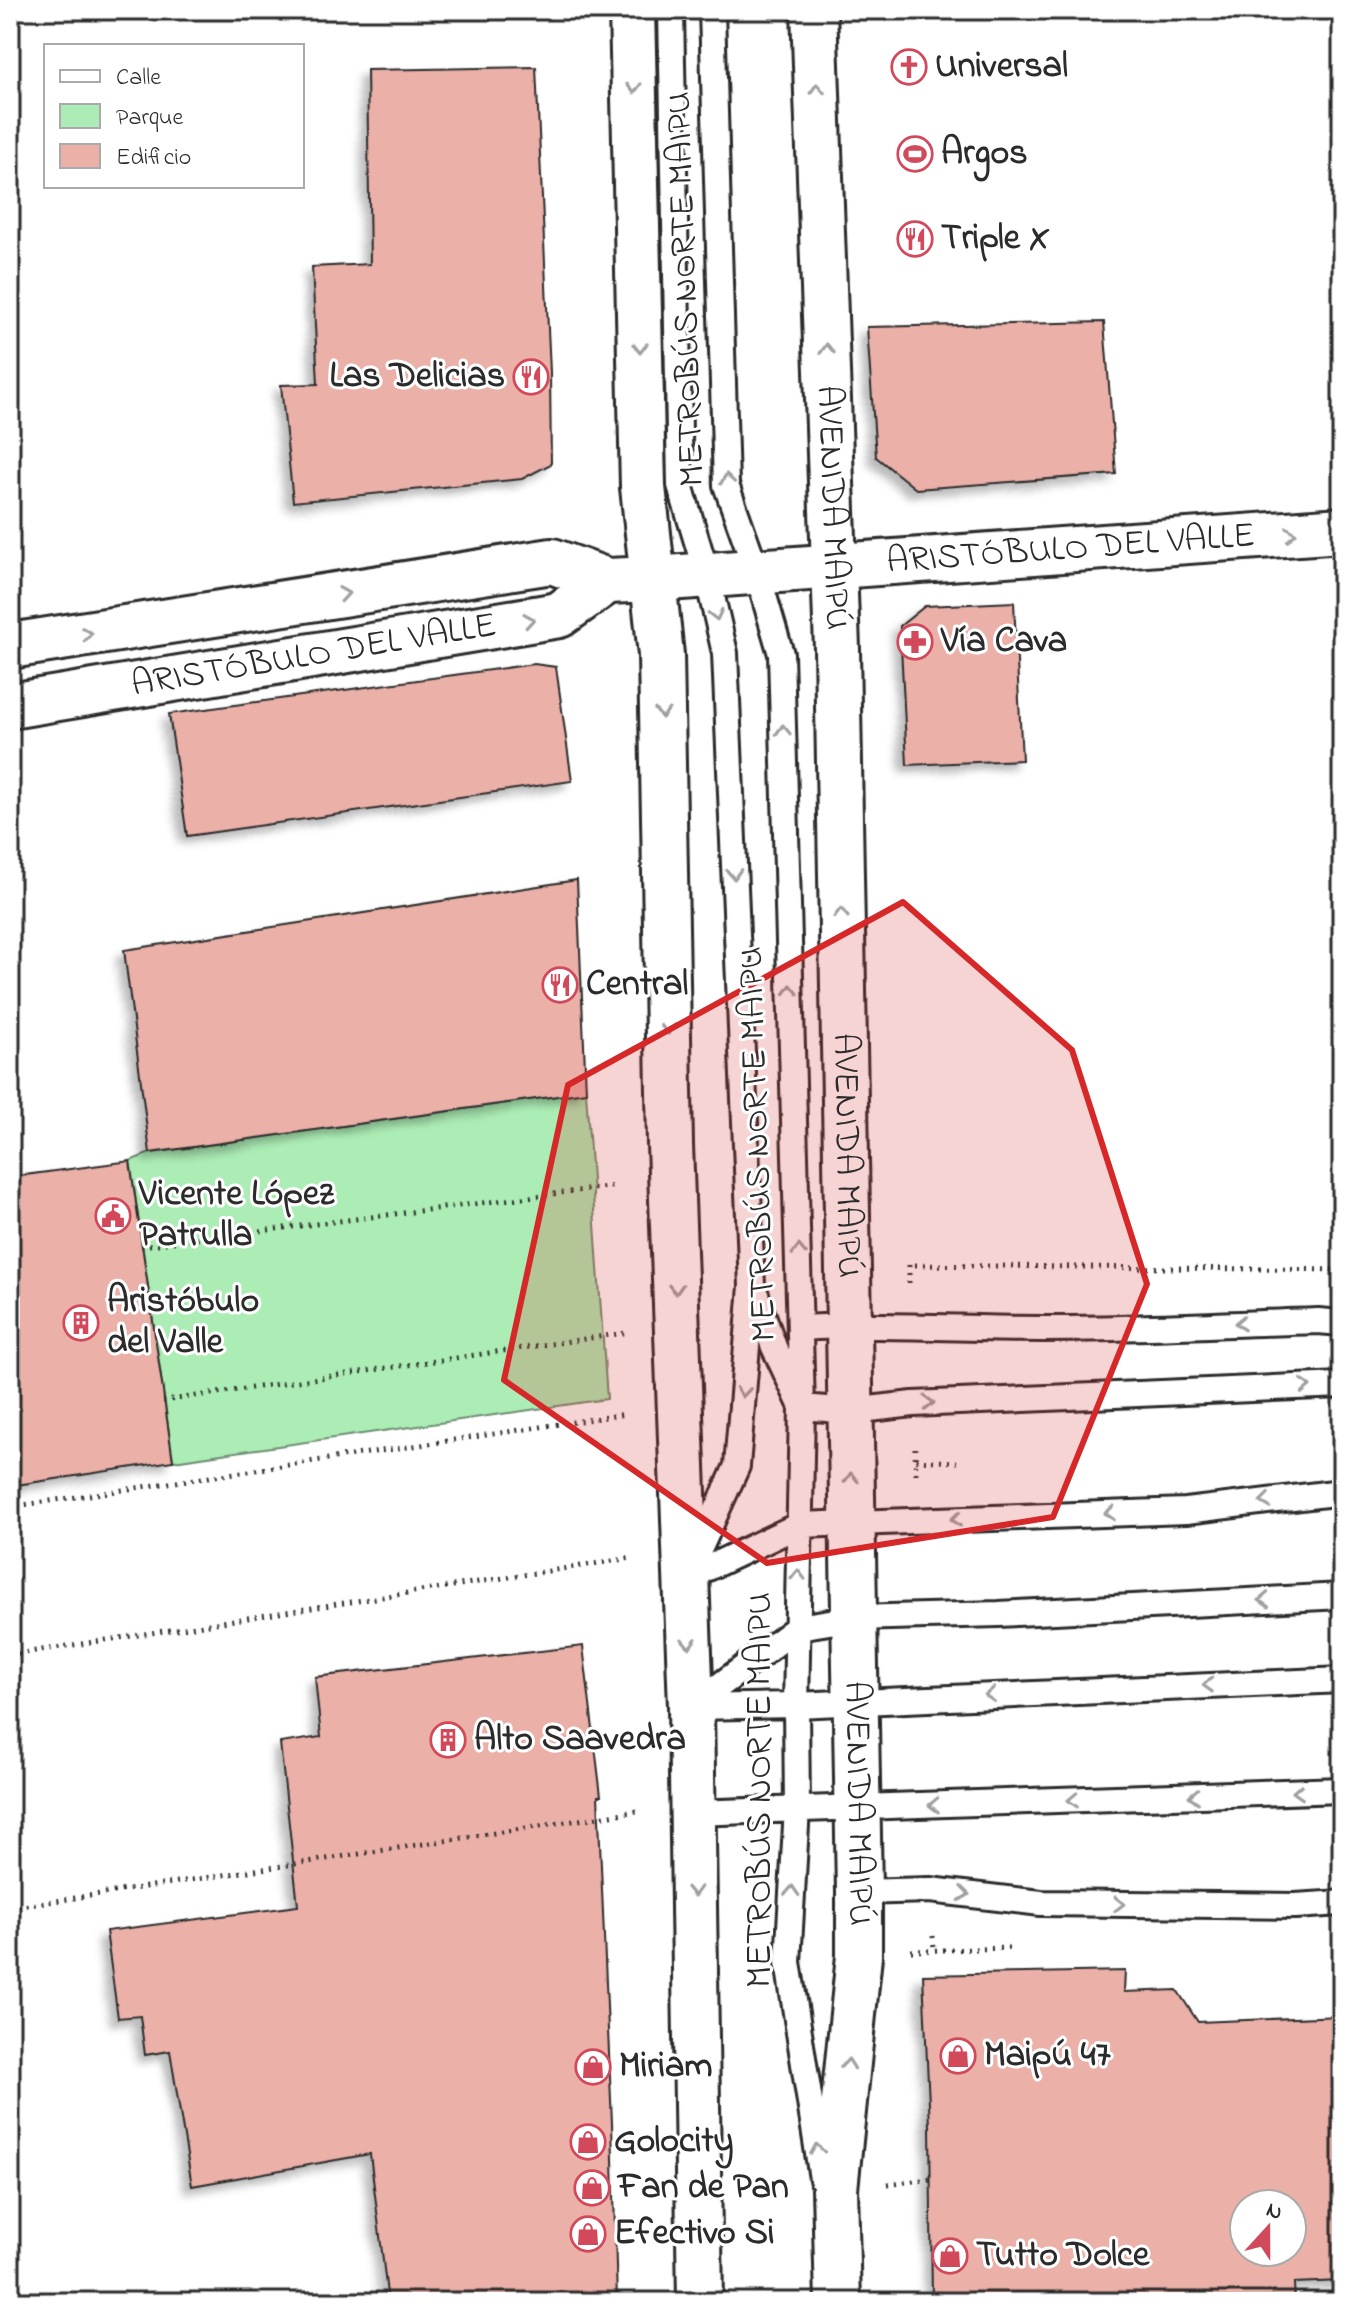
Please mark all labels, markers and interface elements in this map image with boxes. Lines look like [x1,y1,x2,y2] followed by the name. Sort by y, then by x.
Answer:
[935,41,1068,94] place label: Universal
[44,44,304,188] legend
[890,48,928,86] church icon: Universal
[116,61,161,96] text: Calle
[625,82,642,95] one-way arrow
[808,82,825,95] one-way arrow
[654,90,720,488] street label: METROBÚS NORTE MAIPU
[116,101,183,136] text: Parque
[941,128,1028,182] place label: Argos
[896,135,934,173] sports icon: Argos
[116,141,191,176] text: Edificio
[941,213,1050,266] place label: Triple X
[896,220,934,258] restaurant icon: Triple X
[631,342,649,355] one-way arrow
[818,342,835,355] one-way arrow
[330,351,505,404] place label: Las Delicias
[512,358,550,396] restaurant icon: Las Delicias
[801,384,863,631] street label: AVENIDA MAIPÚ
[719,472,736,485] one-way arrow
[885,510,1257,589] street label: ARISTÓBULO DEL VALLE
[1285,526,1298,543] one-way arrow
[337,586,351,603] one-way arrow
[127,599,500,712] street label: ARISTÓBULO DEL VALLE
[707,608,724,621] one-way arrow
[522,612,536,629] one-way arrow
[940,616,1067,669] place label: Vía Cava
[896,623,934,661] pharmacy icon: Vía Cava
[80,626,94,643] one-way arrow
[653,707,670,720] one-way arrow
[775,723,792,736] one-way arrow
[726,868,743,881] one-way arrow
[833,906,850,919] one-way arrow
[726,945,792,1343] street label: METROBÚS NORTE MAIPU
[586,959,688,1012] place label: Central
[541,966,579,1004] restaurant icon: Central
[782,983,799,996] one-way arrow
[659,1023,677,1036] one-way arrow
[817,1032,875,1279] street label: AVENIDA MAIPÚ
[138,1169,335,1263] place label: Vicente López Patrulla
[94,1197,132,1235] public building icon: Vicente López Patrulla
[790,1243,807,1256] one-way arrow
[107,1276,259,1370] place label: Aristóbulo del Valle
[668,1283,685,1296] one-way arrow
[62,1304,100,1342] building icon: Aristóbulo del Valle
[1233,1315,1246,1332] one-way arrow
[1299,1378,1312,1395] one-way arrow
[735,1386,752,1399] one-way arrow
[923,1395,936,1412] one-way arrow
[842,1471,859,1484] one-way arrow
[1258,1493,1271,1510] one-way arrow
[1103,1505,1116,1522] one-way arrow
[949,1511,962,1528] one-way arrow
[790,1568,807,1581] one-way arrow
[1257,1591,1270,1608] one-way arrow
[735,1592,788,1988] street label: METROBÚS NORTE MAIPU
[680,1637,697,1650] one-way arrow
[1201,1677,1214,1694] one-way arrow
[829,1680,886,1926] street label: AVENIDA MAIPÚ
[983,1686,996,1703] one-way arrow
[474,1714,686,1767] place label: Alto Saavedra
[429,1721,467,1759] building icon: Alto Saavedra
[1291,1783,1304,1800] one-way arrow
[1187,1787,1200,1804] one-way arrow
[1066,1792,1079,1809] one-way arrow
[927,1797,940,1814] one-way arrow
[784,1884,801,1897] one-way arrow
[685,1885,702,1898] one-way arrow
[958,1885,971,1902] one-way arrow
[1113,1895,1126,1912] one-way arrow
[984,2030,1111,2083] place label: Maipú 47
[939,2037,977,2075] shop icon: Maipú 47
[619,2041,712,2094] place label: Miriam
[574,2048,612,2086] shop icon: Miriam
[839,2057,856,2070] one-way arrow
[614,2116,734,2169] place label: Golocity
[569,2123,607,2161] shop icon: Golocity
[809,2142,826,2156] one-way arrow
[616,2162,789,2215] place label: Fan de Pan
[573,2169,611,2207] shop icon: Fan de Pan
[1228,2188,1308,2268] north arrow
[1261,2195,1287,2230] text: N
[614,2208,774,2261] place label: Efectivo Si
[569,2215,607,2253] shop icon: Efectivo Si
[976,2230,1150,2283] place label: Tutto Dolce
[931,2237,969,2275] shop icon: Tutto Dolce

